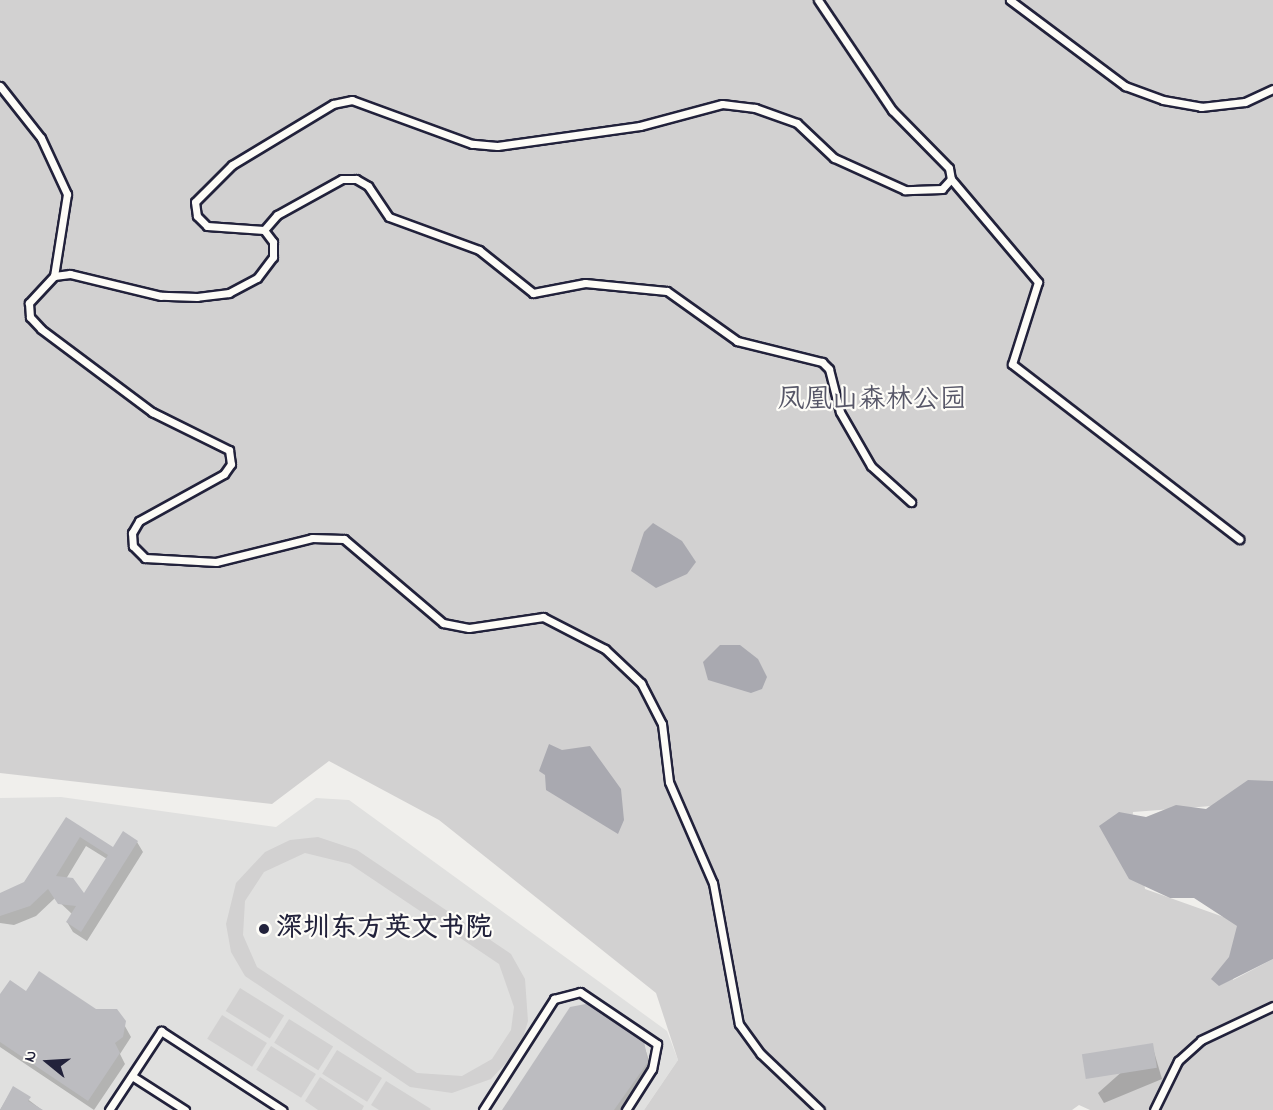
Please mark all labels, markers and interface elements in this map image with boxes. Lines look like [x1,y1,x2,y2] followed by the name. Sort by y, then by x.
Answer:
[778,385,966,417] park label: 凤凰山森林公园
[276,913,492,945] place label: 深圳东方英文书院
[257,922,271,936] marker: 深圳东方英文书院
[18,1032,78,1092] north arrow
[18,1048,44,1065] text: N

